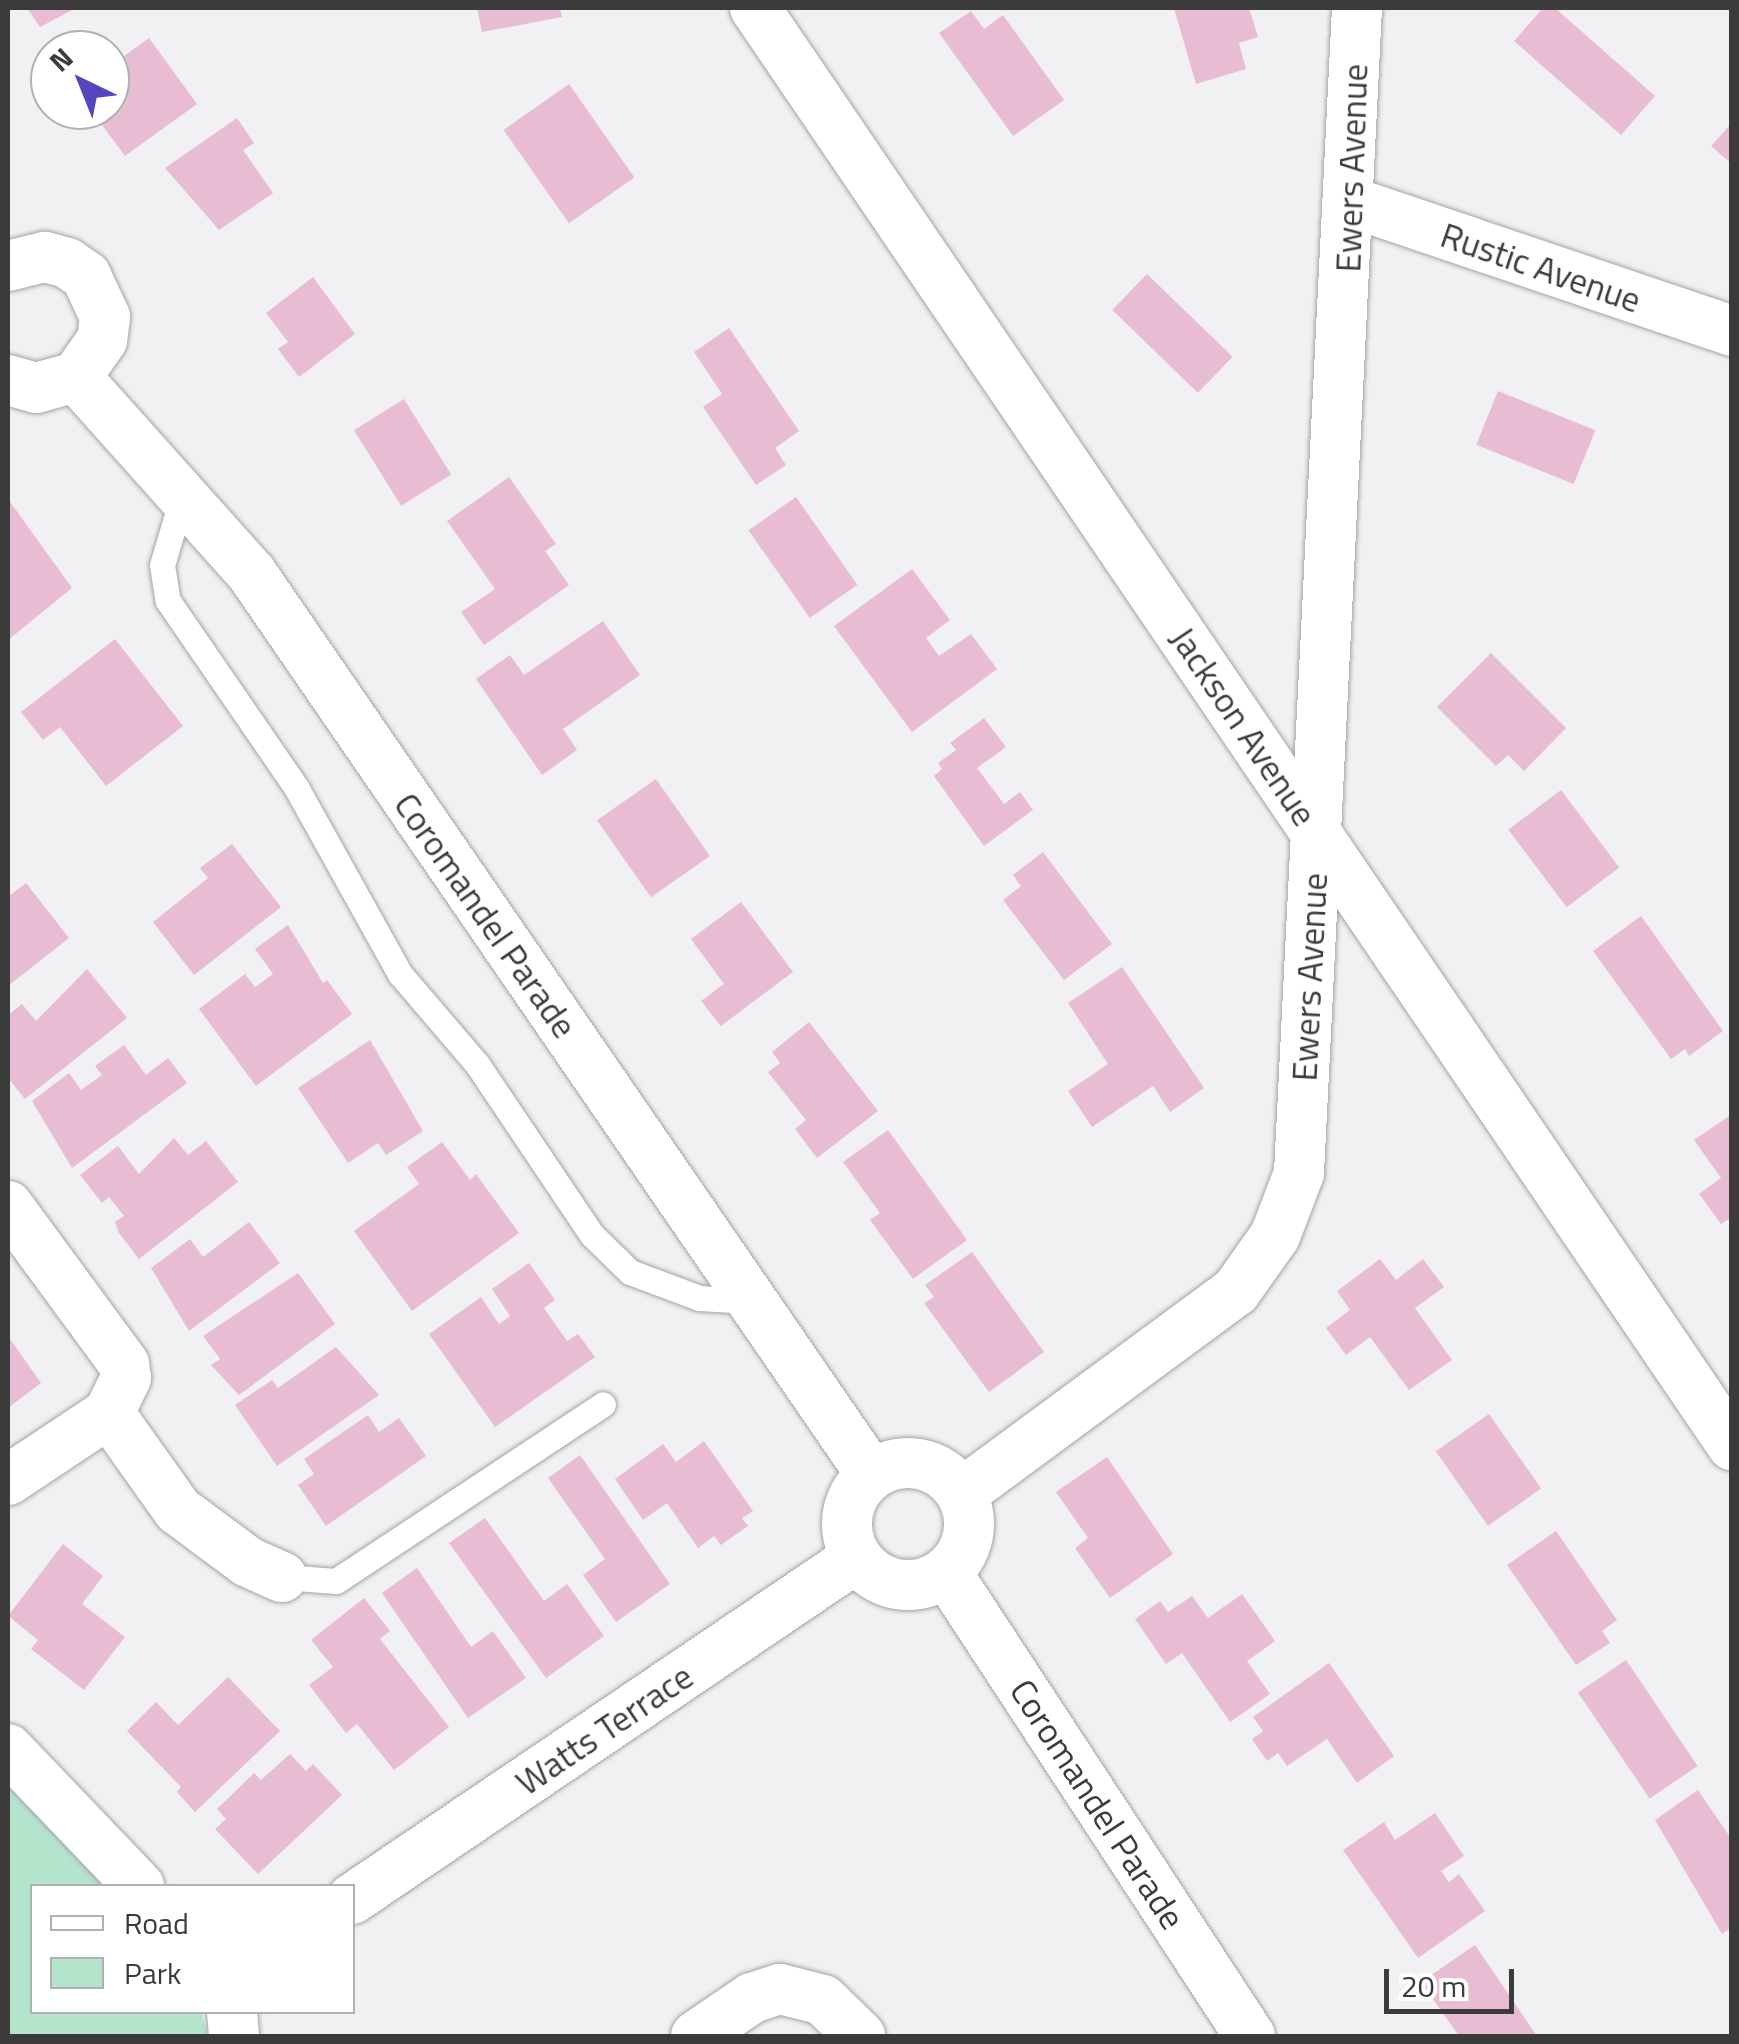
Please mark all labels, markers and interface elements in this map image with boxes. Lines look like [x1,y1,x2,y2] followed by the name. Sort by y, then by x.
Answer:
[30,30,130,130] north arrow
[39,37,82,81] text: N
[1326,63,1376,273] street label: Ewers Avenue
[1435,213,1647,321] street label: Rustic Avenue
[1162,619,1326,833] street label: Jackson Avenue
[386,785,586,1045] street label: Coromandel Parade
[1283,872,1335,1082] street label: Ewers Avenue
[508,1655,700,1803] street label: Watts Terrace
[1002,1671,1194,1937] street label: Coromandel Parade
[30,1884,355,2014] legend
[124,1900,189,1946] text: Road
[1389,1949,1519,2011] scale bar
[124,1950,181,1996] text: Park
[1401,1963,1466,2009] text: 20 m

